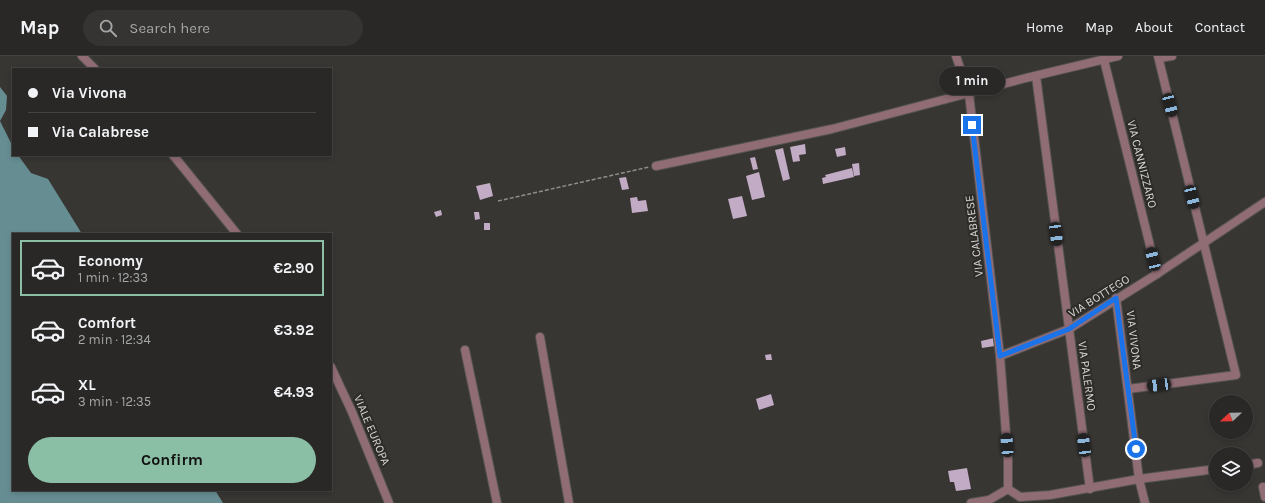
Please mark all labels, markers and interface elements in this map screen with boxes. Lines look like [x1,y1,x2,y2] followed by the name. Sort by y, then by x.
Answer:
[83,10,363,46] search box
[20,17,59,39] text: Map
[97,17,119,39] icon: search
[129,19,210,37] text: Search here
[1026,19,1063,36] text: Home
[1085,19,1113,36] text: Map
[1135,19,1173,36] text: About
[1195,19,1245,36] text: Contact
[939,67,1005,95] callout: 1 min
[956,73,988,88] text: 1 min
[52,84,127,102] text: Via Vivona
[1161,92,1179,118] car
[963,116,981,134] route end
[1124,119,1160,210] street label: VIA CANNIZZARO
[52,123,149,141] text: Via Calabrese
[1183,184,1201,210] car
[962,194,986,278] street label: VIA CALABRESE
[1049,221,1063,247] car
[1144,246,1162,272] car
[30,250,66,286] icon: car
[78,252,143,270] text: Economy
[274,259,314,277] text: €2.90
[78,270,148,285] text: 1 min · 12:33
[1066,272,1132,320] street label: VIA BOTTEGO
[1123,310,1145,370] street label: VIA VIVONA
[30,312,66,348] icon: car
[78,314,136,332] text: Comfort
[274,321,314,339] text: €3.92
[78,332,151,347] text: 2 min · 12:34
[1075,340,1099,412] street label: VIA PALERMO
[30,374,66,410] icon: car
[78,376,96,394] text: XL
[1146,378,1172,392] car
[274,383,314,401] text: €4.93
[351,393,393,467] street label: VIALE EUROPA
[78,394,151,409] text: 3 min · 12:35
[1209,395,1253,439] north arrow
[1209,395,1253,491] map controls
[1077,432,1091,458] car
[1000,433,1014,457] car
[28,437,316,483] button: Confirm
[1127,440,1145,458] route start
[1209,447,1253,491] button: layers

